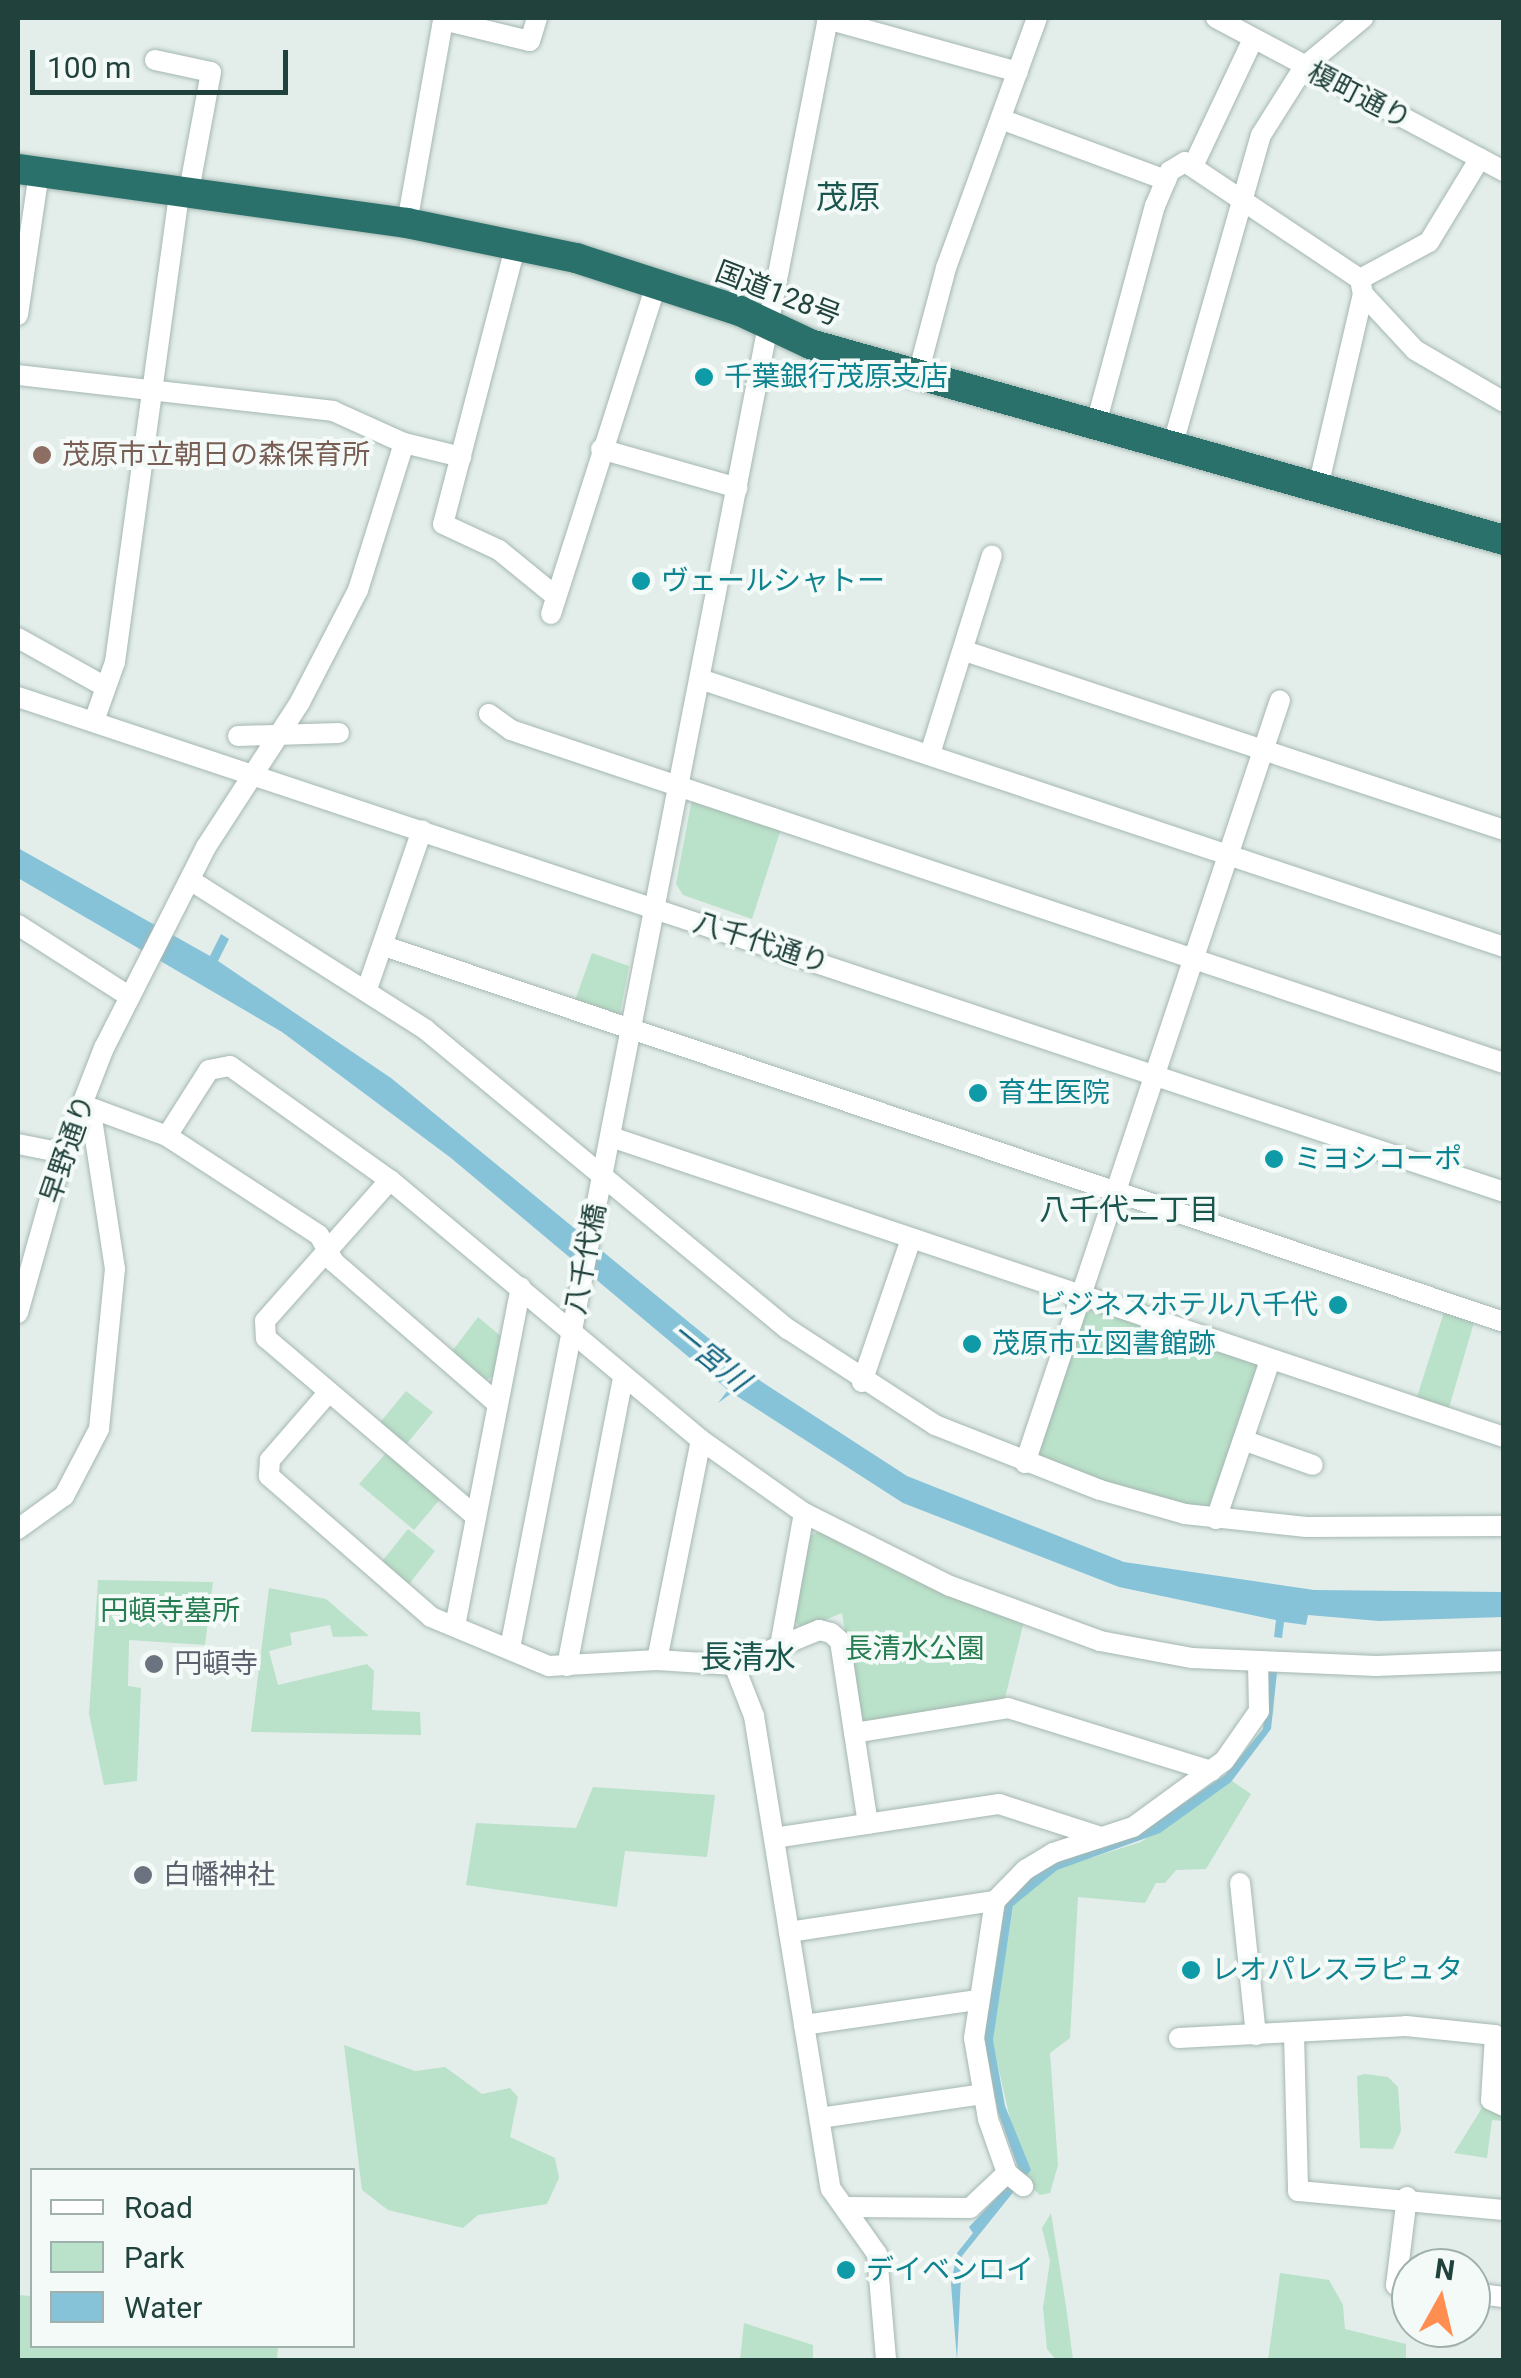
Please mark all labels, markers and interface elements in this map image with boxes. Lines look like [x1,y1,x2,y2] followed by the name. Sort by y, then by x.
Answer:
[35,30,292,92] scale bar
[47,50,131,85] text: 100 m
[1301,56,1417,136] street label: 榎町通り
[816,178,880,216] district label: 茂原
[711,255,845,333] street label: 国道128号
[724,360,948,394] place label: 千葉銀行茂原支店
[693,366,715,388] marker: 千葉銀行茂原支店
[62,438,370,472] place label: 茂原市立朝日の森保育所
[31,444,53,466] marker: 茂原市立朝日の森保育所
[661,564,885,598] place label: ヴェールシャトー
[630,570,652,592] marker: ヴェールシャトー
[689,905,833,981] street label: 八千代通り
[998,1076,1110,1110] place label: 育生医院
[967,1082,989,1104] marker: 育生医院
[34,1091,102,1207] street label: 早野通り
[1294,1142,1462,1176] place label: ミヨシコーポ
[1263,1148,1285,1170] marker: ミヨシコーポ
[1039,1192,1219,1228] district label: 八千代二丁目
[559,1201,613,1317] street label: 八千代橋
[1038,1288,1318,1322] place label: ビジネスホテル八千代
[1327,1294,1349,1316] marker: ビジネスホテル八千代
[664,1315,756,1399] water label: 一宮川
[992,1327,1216,1361] place label: 茂原市立図書館跡
[961,1333,983,1355] marker: 茂原市立図書館跡
[100,1594,240,1628] park label: 円頓寺墓所
[845,1632,985,1666] park label: 長清水公園
[700,1638,796,1676] district label: 長清水
[174,1647,258,1681] place label: 円頓寺
[143,1653,165,1675] marker: 円頓寺
[163,1858,275,1892] place label: 白幡神社
[132,1864,154,1886] marker: 白幡神社
[1211,1953,1463,1987] place label: レオパレスラピュタ
[1180,1959,1202,1981] marker: レオパレスラピュタ
[30,2168,355,2348] legend
[124,2190,193,2225] text: Road
[124,2240,184,2275] text: Park
[1391,2248,1491,2348] north arrow
[1433,2252,1457,2287] text: N
[866,2253,1034,2287] place label: デイベンロイ
[835,2259,857,2281] marker: デイベンロイ
[124,2290,202,2325] text: Water

